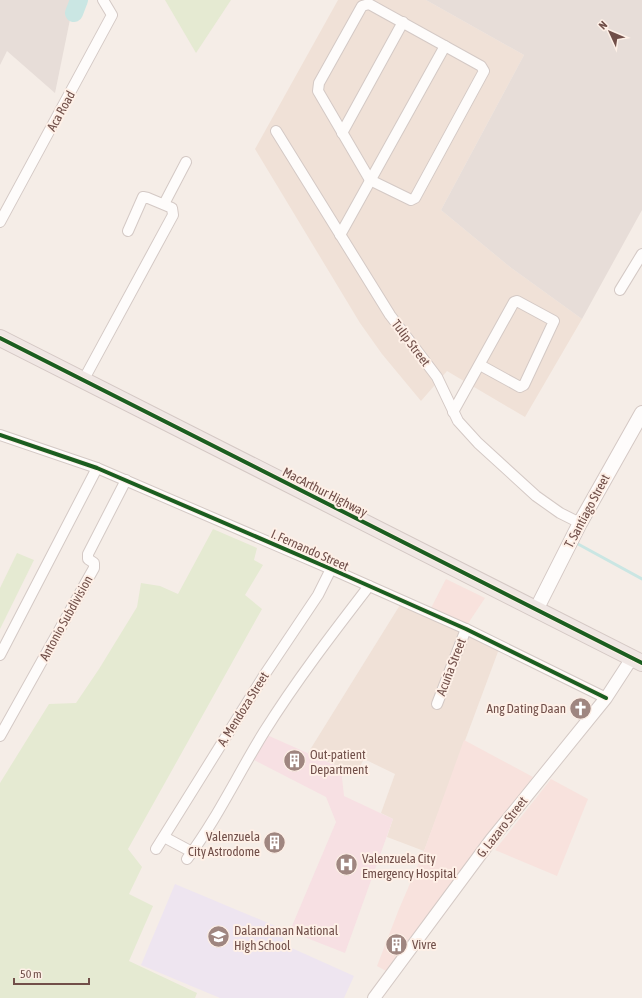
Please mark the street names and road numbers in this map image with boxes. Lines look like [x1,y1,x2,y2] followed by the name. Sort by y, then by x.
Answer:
[44,88,78,134] street label: Aca Road
[389,317,433,369] street label: Tulip Street
[280,464,370,520] street label: MacArthur Highway
[561,471,613,550] street label: T. Santiago Street
[269,526,351,574] street label: I. Fernando Street
[36,573,96,663] street label: Antonio Subdivision
[433,636,469,698] street label: Acuña Street
[214,669,272,749] street label: A. Mendoza Street
[474,793,531,860] street label: G. Lazaro Street

